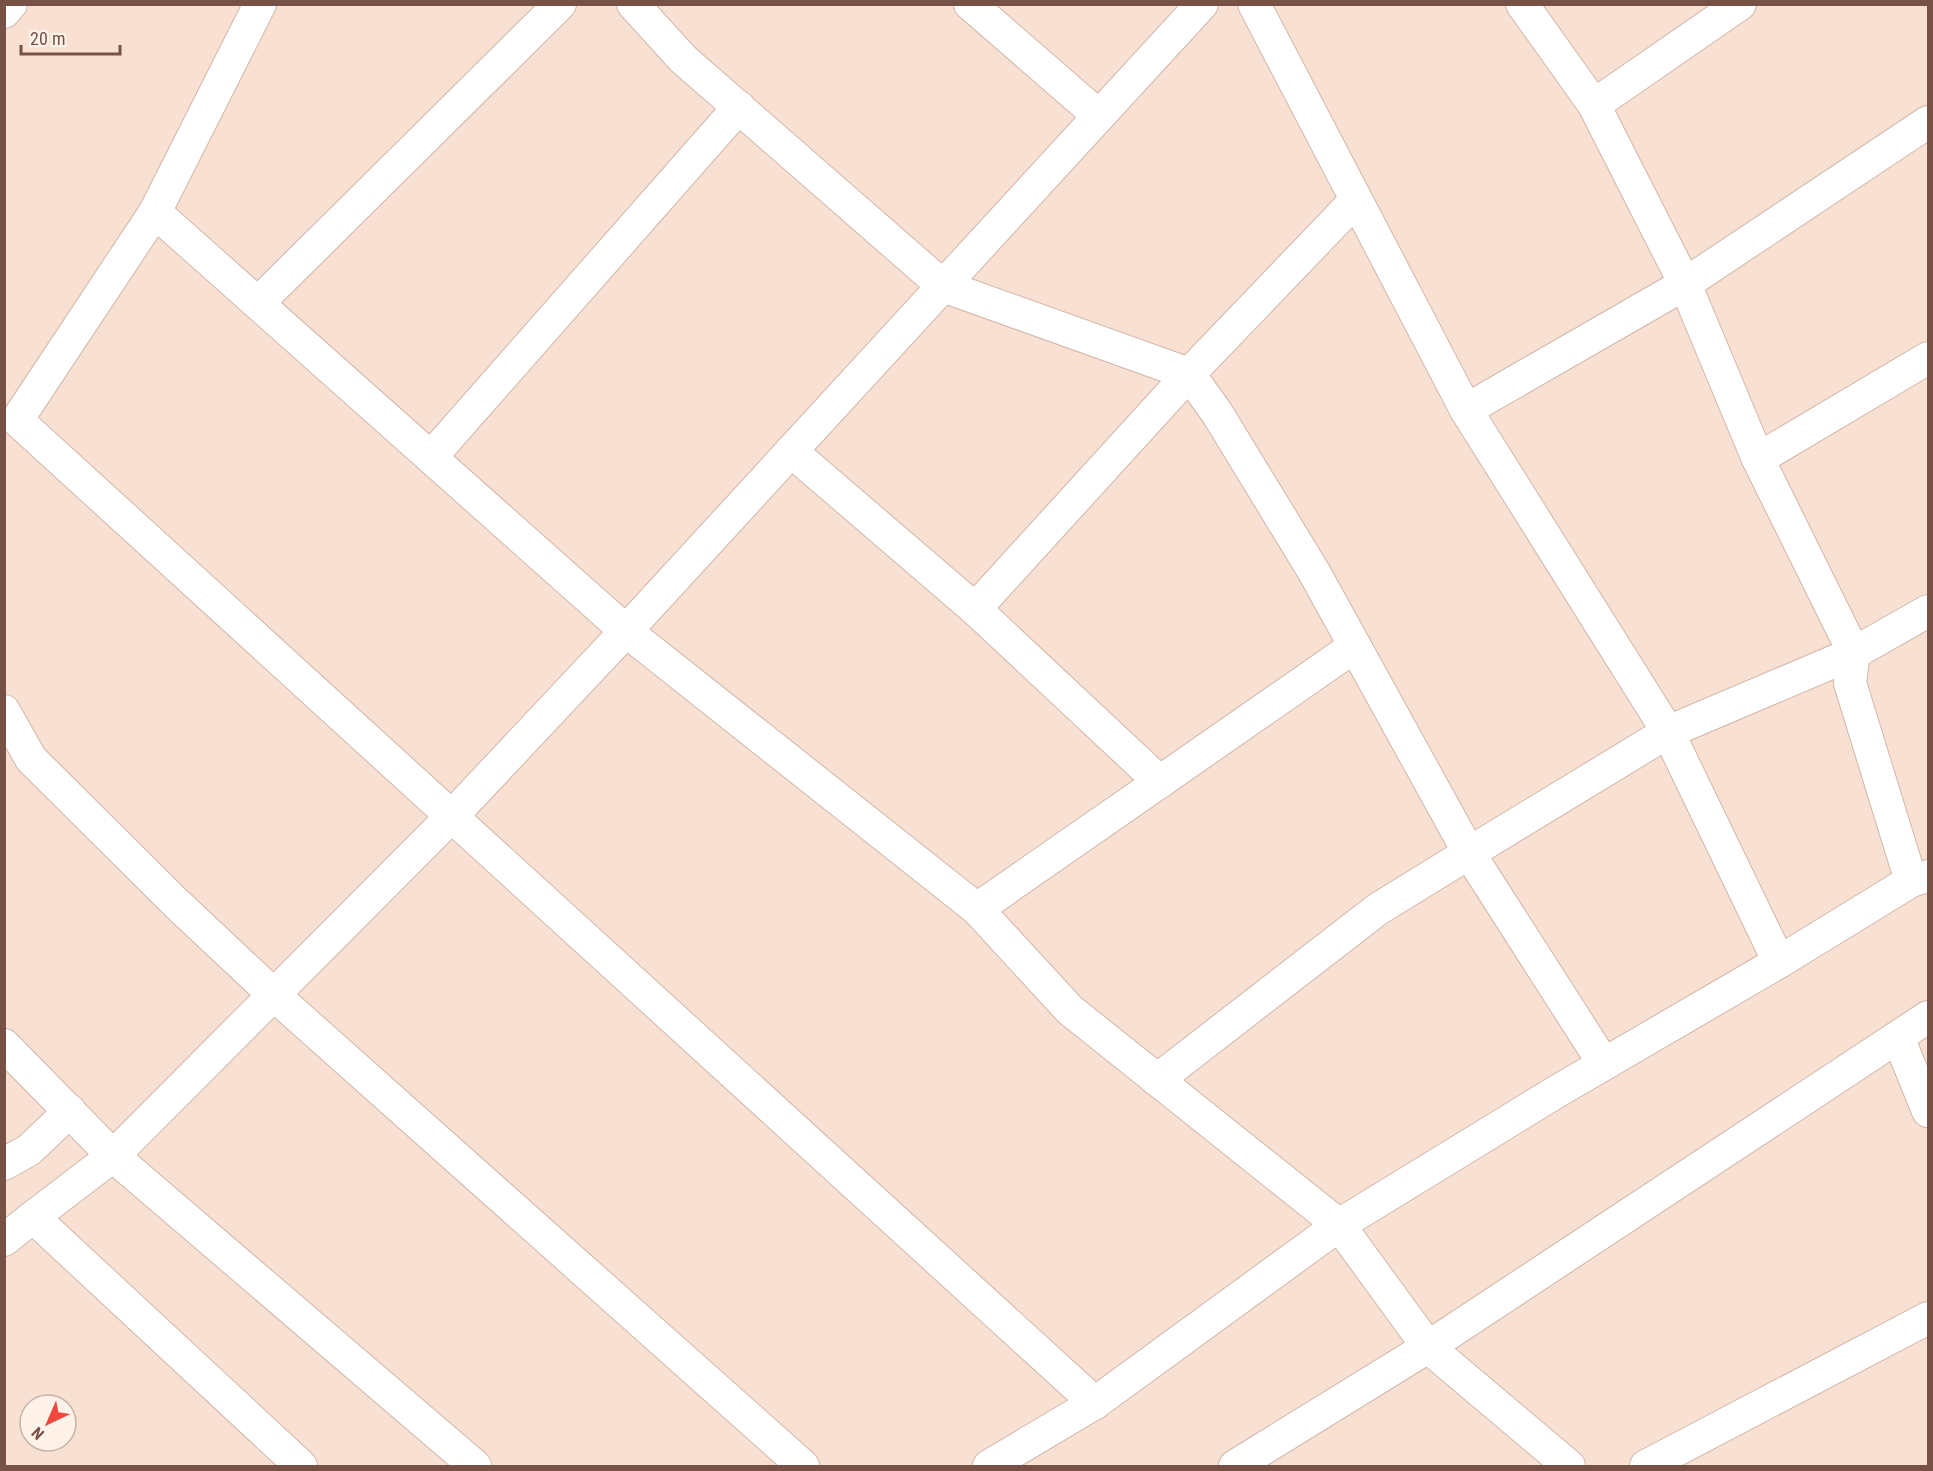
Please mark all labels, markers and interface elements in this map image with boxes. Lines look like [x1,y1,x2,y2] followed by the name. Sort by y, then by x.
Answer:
[21,18,120,56] scale bar
[30,28,65,49] text: 20 m
[18,1393,78,1453] north arrow
[28,1423,48,1444] text: N

